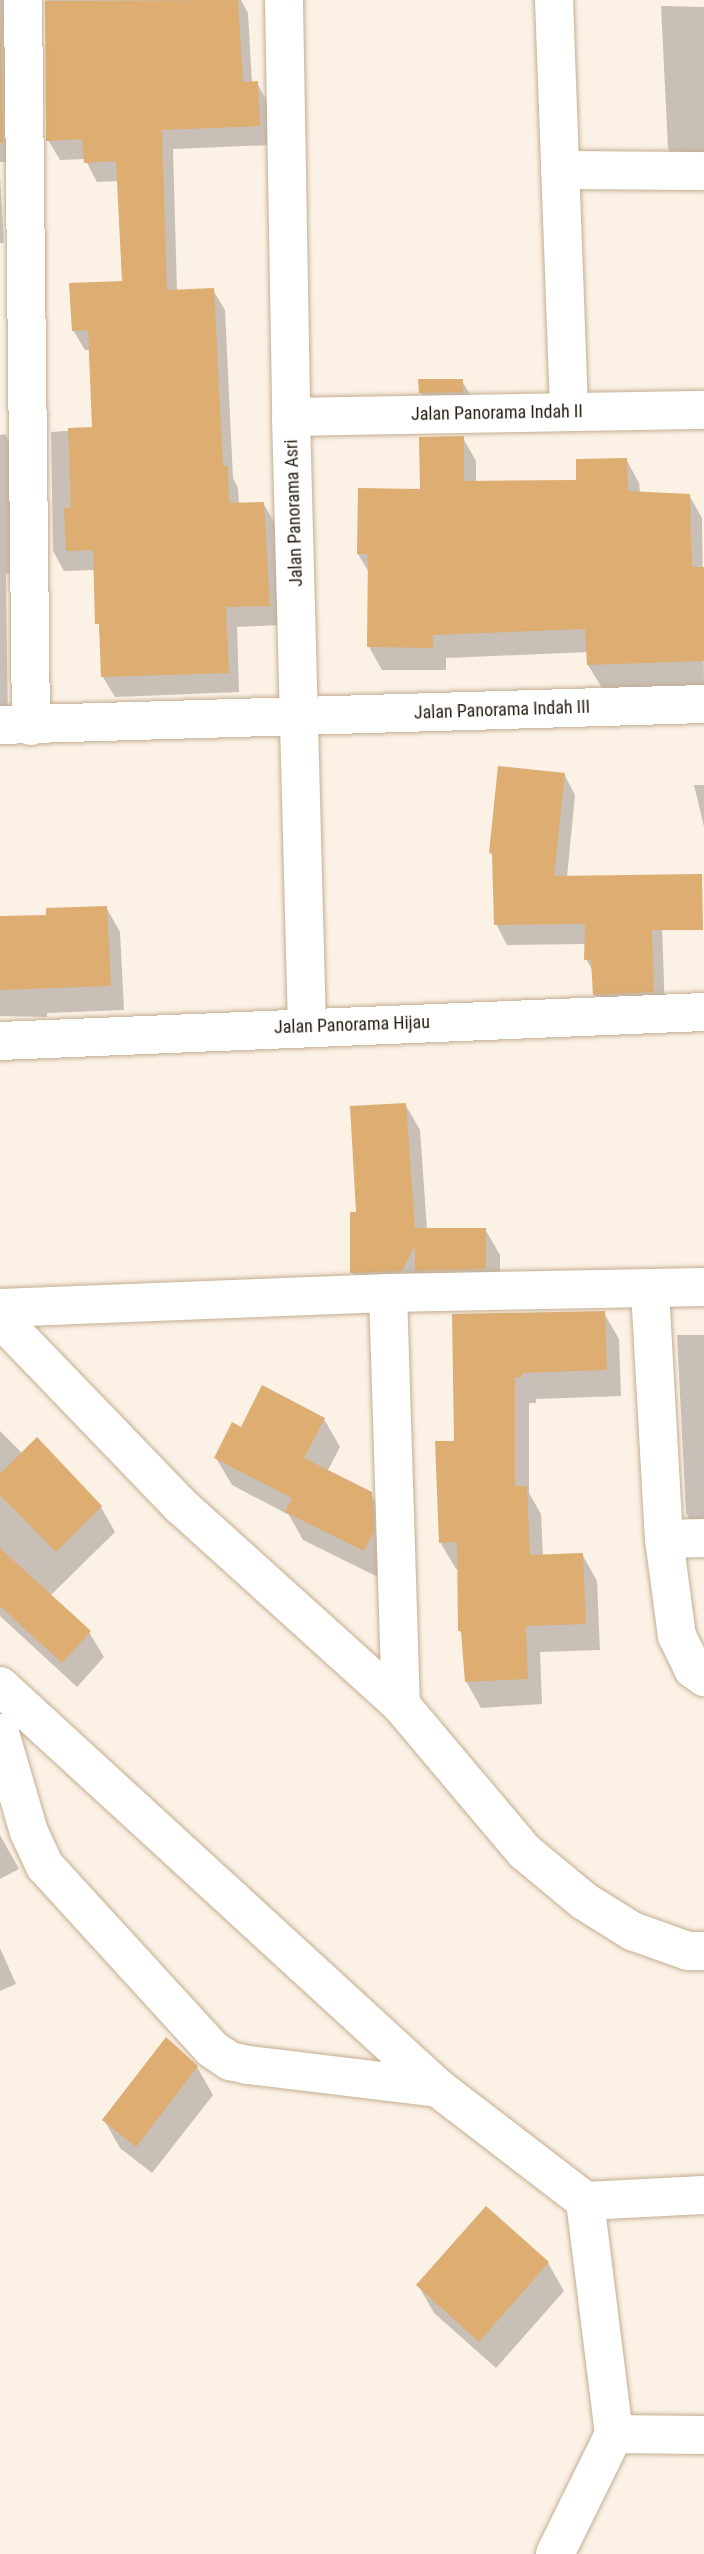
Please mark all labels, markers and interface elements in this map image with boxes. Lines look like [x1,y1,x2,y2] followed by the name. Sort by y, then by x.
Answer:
[411,401,583,425] street label: Jalan Panorama Indah II
[281,439,307,587] street label: Jalan Panorama Asri
[414,696,590,724] street label: Jalan Panorama Indah III
[274,1011,430,1039] street label: Jalan Panorama Hijau

